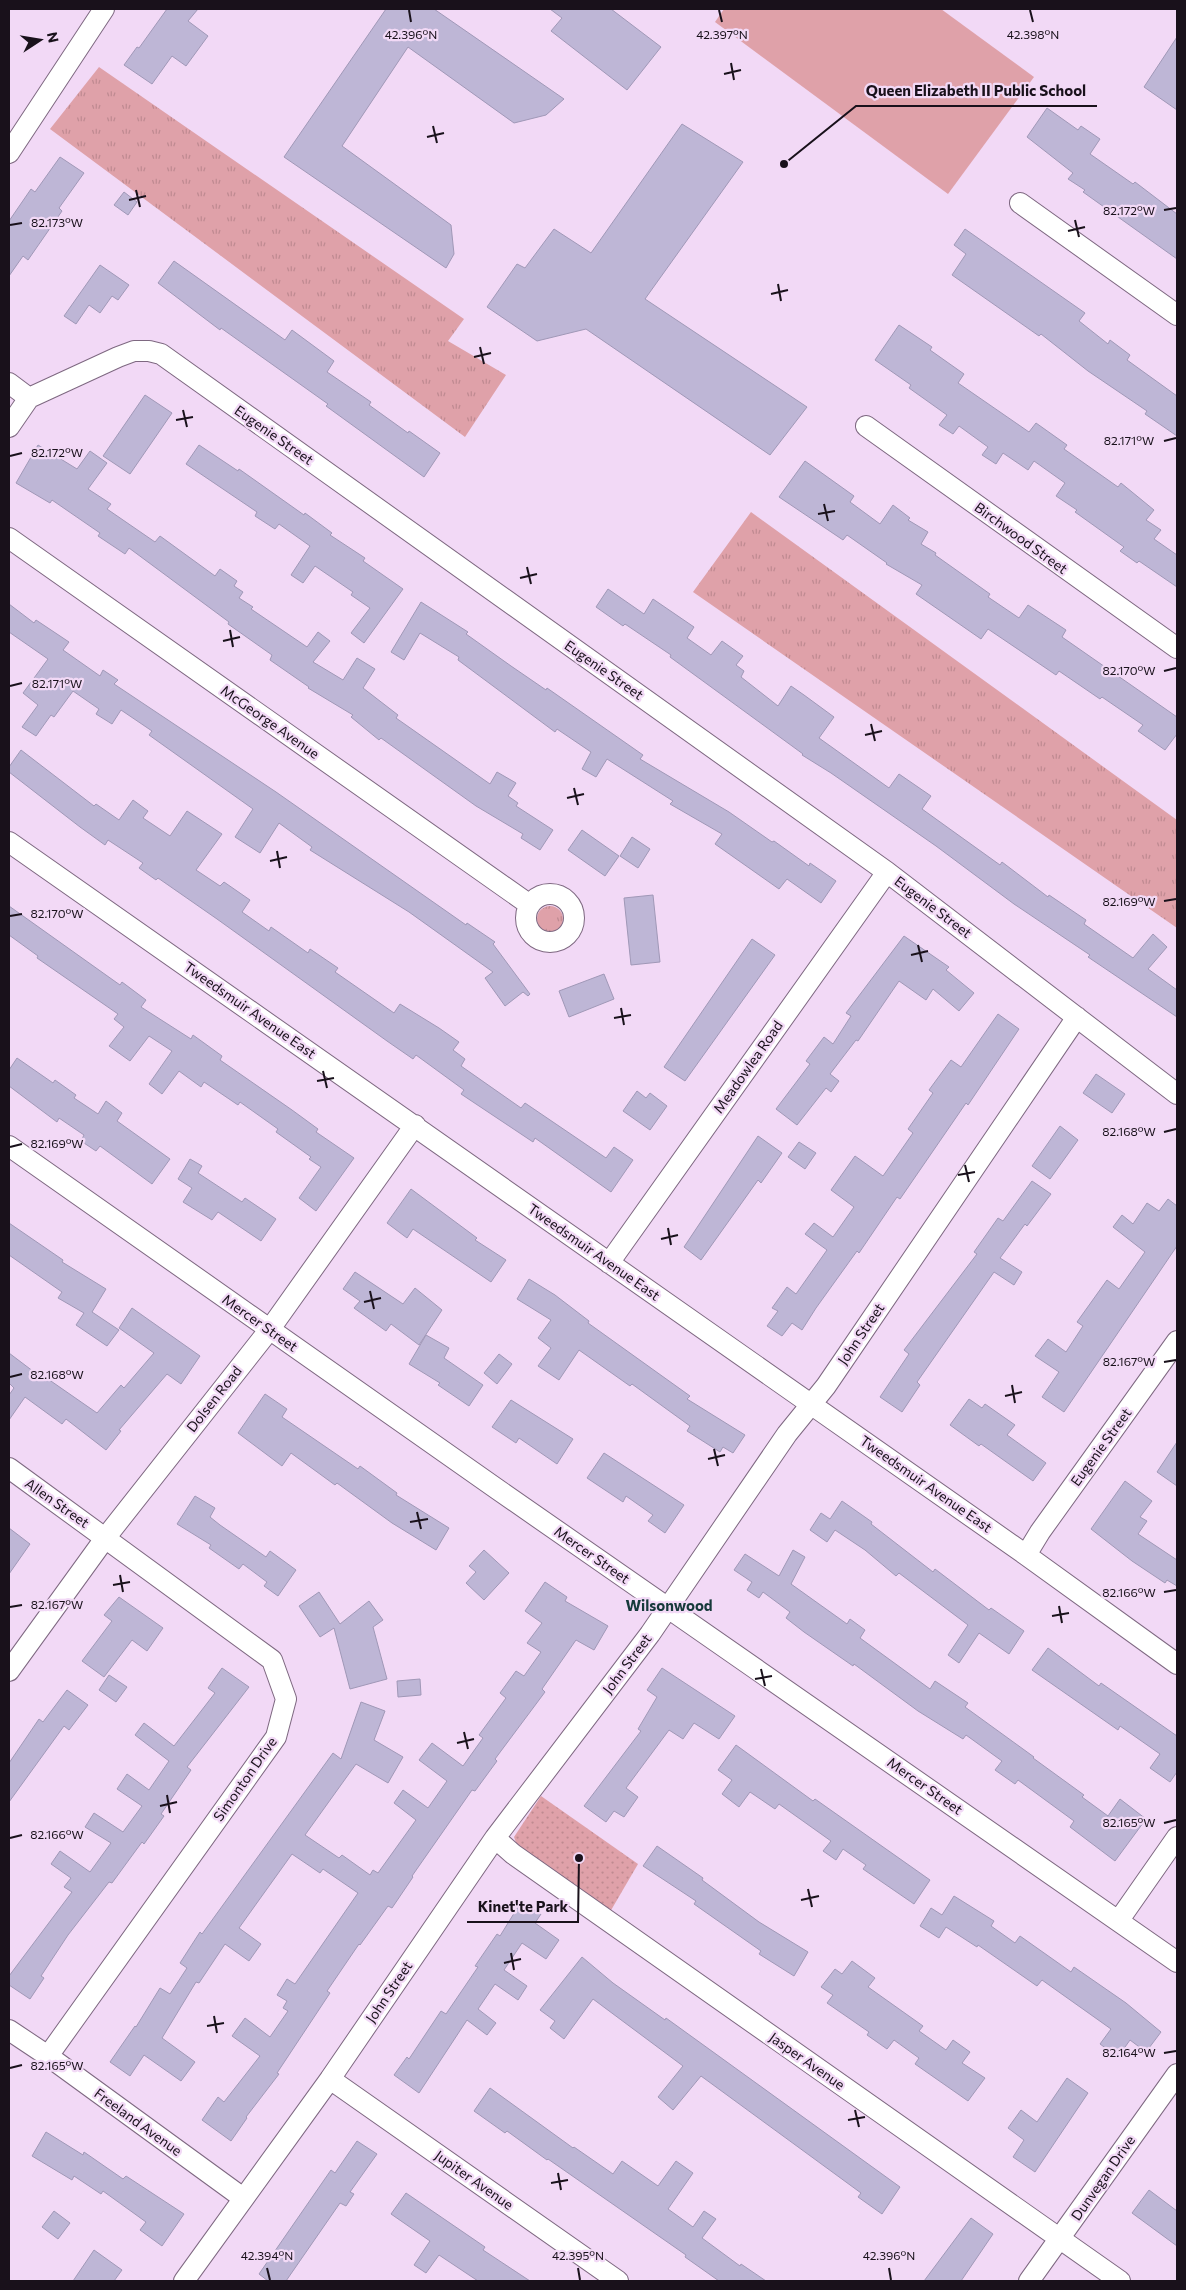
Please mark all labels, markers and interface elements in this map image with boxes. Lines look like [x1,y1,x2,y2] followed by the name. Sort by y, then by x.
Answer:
[15,15,65,65] north arrow
[385,27,437,41] text: 42.396°N
[696,27,748,41] text: 42.397°N
[1007,27,1059,41] text: 42.398°N
[44,30,63,44] text: N
[856,76,1097,106] callout: Queen Elizabeth II Public School
[866,81,1086,99] text: Queen Elizabeth II Public School
[1103,203,1155,217] text: 82.172°W
[31,215,83,229] text: 82.173°W
[232,401,317,468] street label: Eugenie Street
[1104,433,1154,447] text: 82.171°W
[31,445,83,459] text: 82.172°W
[971,498,1071,577] street label: Birchwood Street
[562,636,647,703] street label: Eugenie Street
[1103,663,1155,677] text: 82.170°W
[32,676,82,690] text: 82.171°W
[218,681,323,762] street label: McGeorge Avenue
[891,872,975,941] street label: Eugenie Street
[1102,894,1156,908] text: 82.169°W
[31,906,83,920] text: 82.170°W
[181,958,320,1062] street label: Tweedsmuir Avenue East
[709,1017,786,1116] street label: Meadowlea Road
[1102,1124,1156,1138] text: 82.168°W
[30,1136,84,1150] text: 82.169°W
[525,1200,664,1304] street label: Tweedsmuir Avenue East
[219,1290,302,1355] street label: Mercer Street
[834,1299,888,1368] street label: John Street
[1103,1354,1155,1368] text: 82.167°W
[182,1362,245,1435] street label: Dolsen Road
[30,1367,84,1381] text: 82.168°W
[1067,1404,1135,1489] street label: Eugenie Street
[857,1432,996,1536] street label: Tweedsmuir Avenue East
[22,1474,93,1531] street label: Allen Street
[551,1522,634,1587] street label: Mercer Street
[1102,1585,1156,1599] text: 82.166°W
[625,1596,713,1614] district label: Wilsonwood
[31,1597,83,1611] text: 82.167°W
[599,1630,655,1697] street label: John Street
[209,1733,280,1824] street label: Simonton Drive
[884,1753,967,1818] street label: Mercer Street
[1102,1815,1156,1829] text: 82.165°W
[30,1827,84,1841] text: 82.166°W
[467,1892,578,1922] callout: Kinet'te Park
[478,1897,569,1915] text: Kinet'te Park
[362,1957,416,2026] street label: John Street
[766,2028,848,2093] street label: Jasper Avenue
[1102,2045,1156,2059] text: 82.164°W
[30,2058,84,2072] text: 82.165°W
[91,2084,185,2159] street label: Freeland Avenue
[1067,2132,1138,2223] street label: Dunvegan Drive
[432,2146,517,2213] street label: Jupiter Avenue
[241,2248,293,2262] text: 42.394°N
[552,2248,604,2262] text: 42.395°N
[863,2248,915,2262] text: 42.396°N

